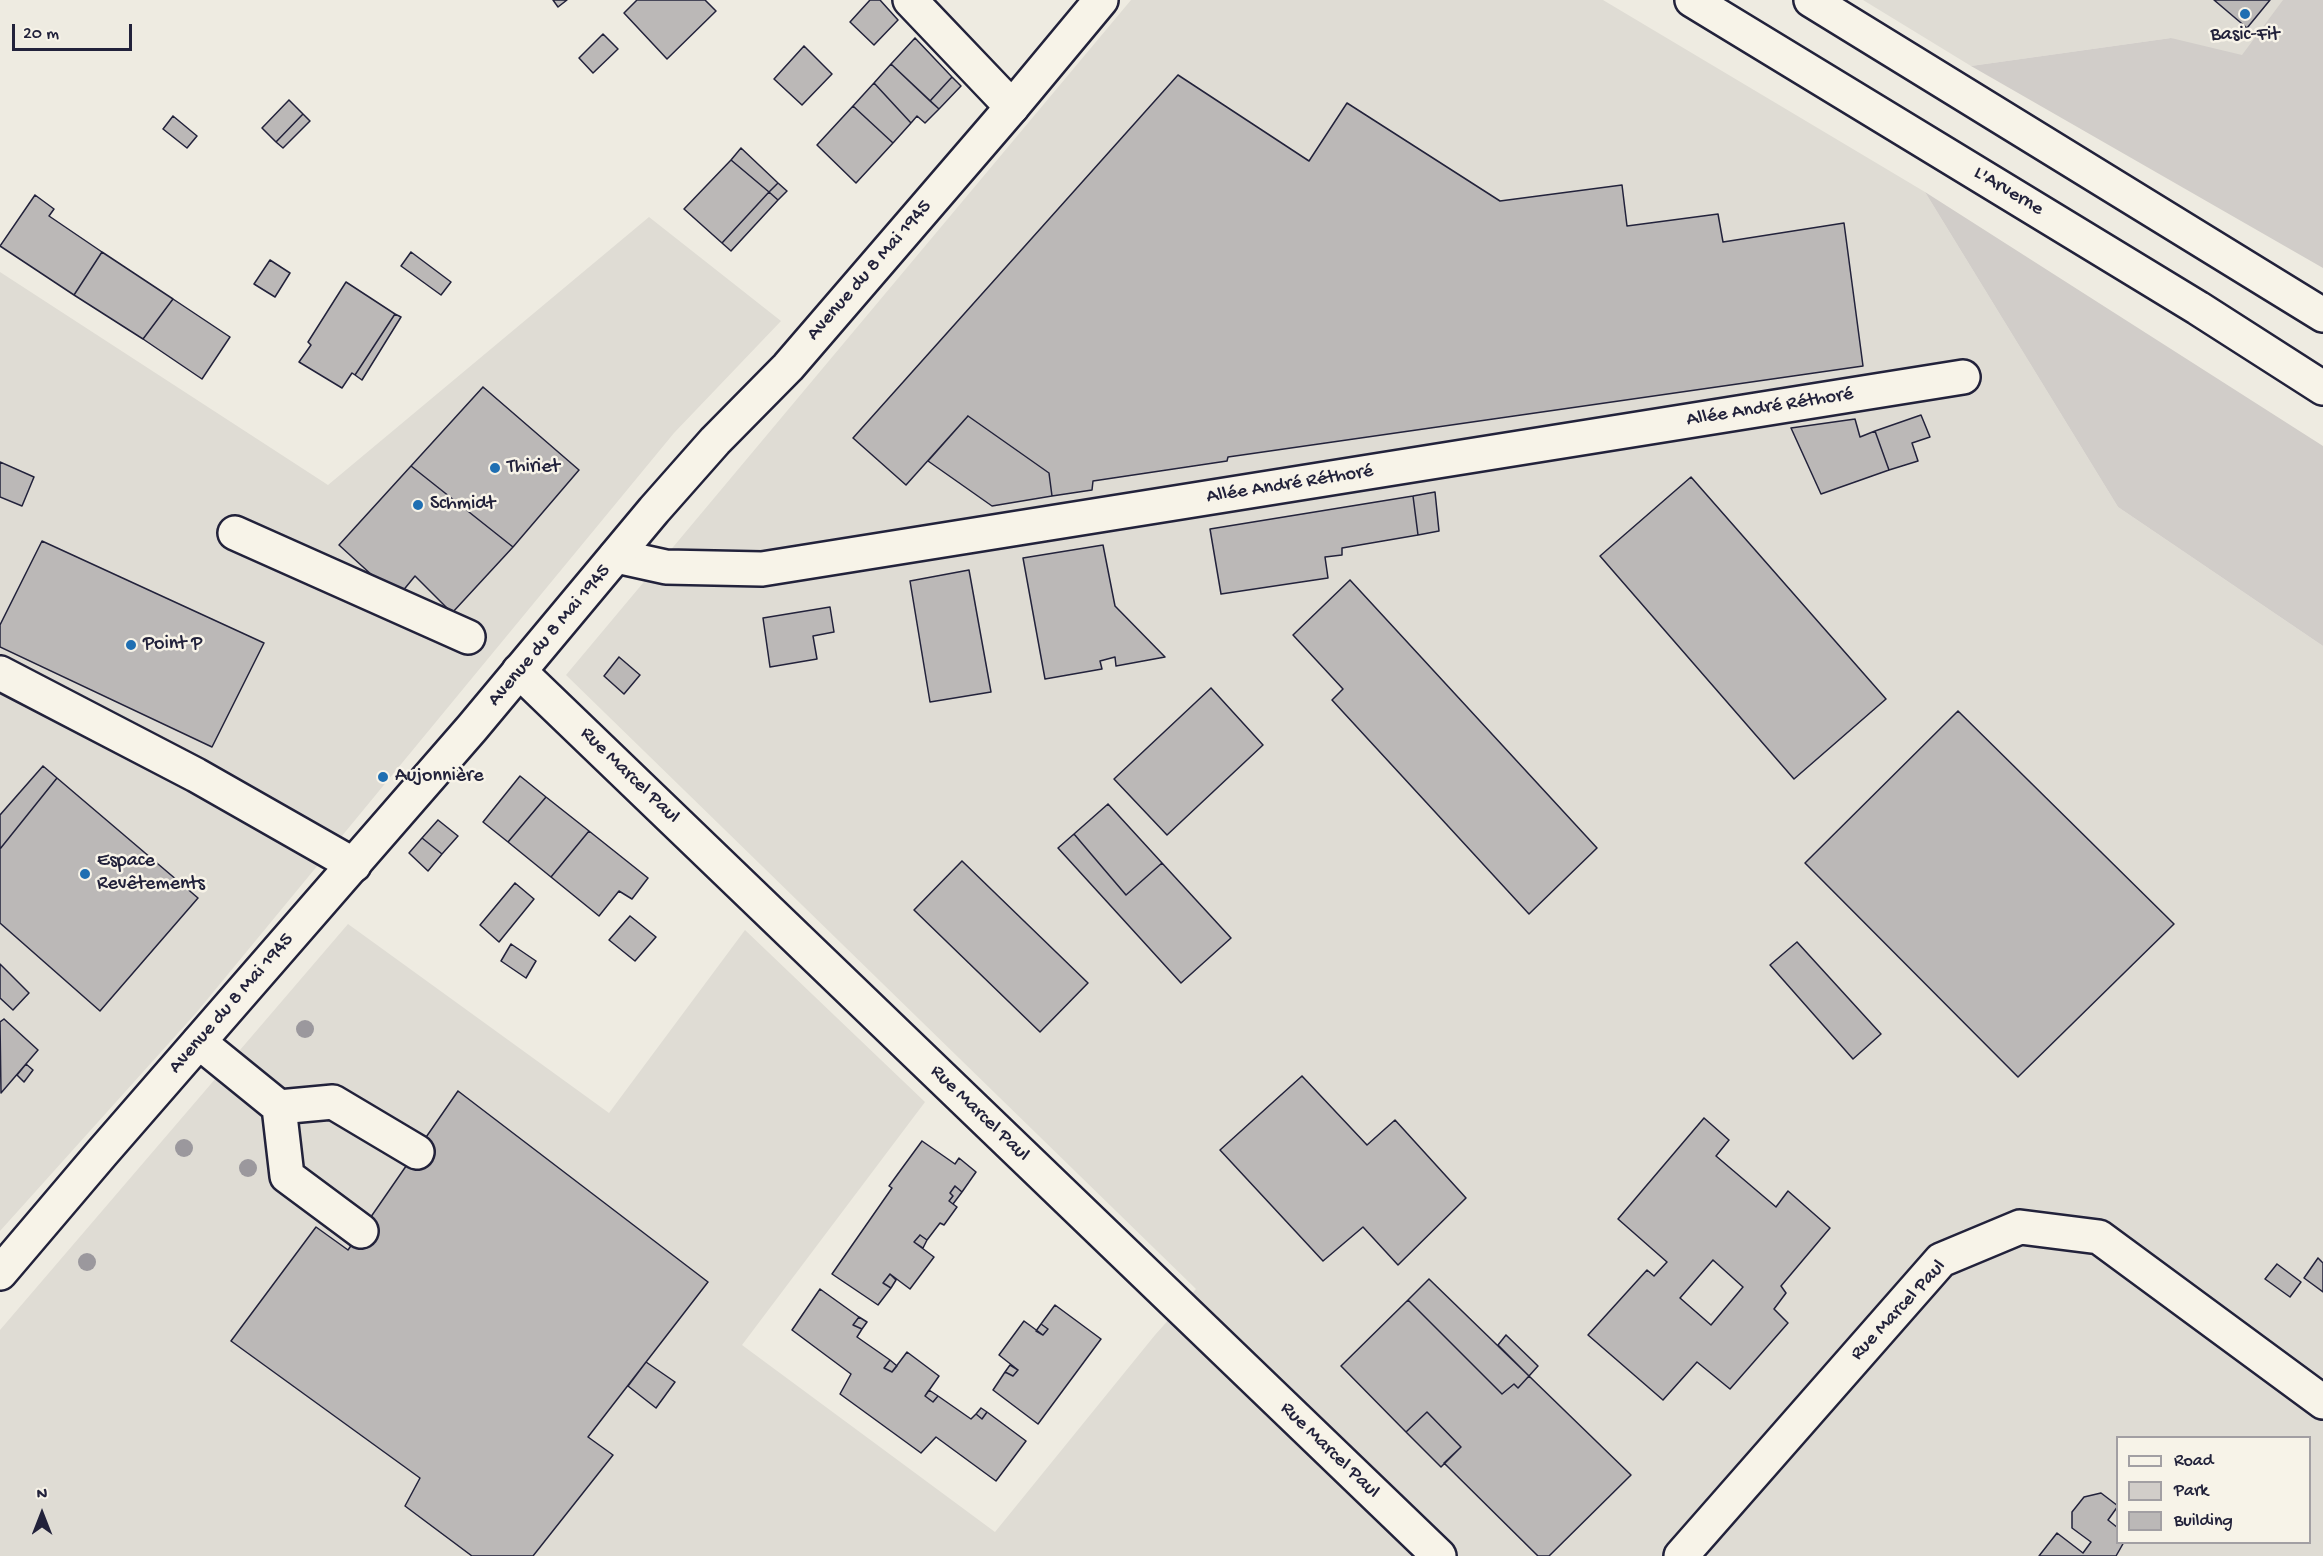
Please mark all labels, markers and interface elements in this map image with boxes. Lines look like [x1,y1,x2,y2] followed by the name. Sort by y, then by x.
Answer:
[2238,7,2252,21] marker: Basic-Fit
[15,12,135,50] scale bar
[23,24,59,45] text: 20 m
[2211,24,2279,48] place label: Basic-Fit
[1969,162,2047,222] street label: L'Arverne
[802,196,938,346] street label: Avenue du 8 Mai 1945
[1685,383,1855,433] street label: Allée André Réthoré
[507,456,560,480] place label: Thiriet
[1205,460,1375,510] street label: Allée André Réthoré
[488,461,502,475] marker: Thiriet
[430,493,495,517] place label: Schmidt
[411,498,425,512] marker: Schmidt
[483,560,617,712] street label: Avenue du 8 Mai 1945
[143,633,202,657] place label: Point P
[124,638,138,652] marker: Point P
[574,723,684,829] street label: Rue Marcel Paul
[395,765,483,789] place label: Aujonnière
[376,770,390,784] marker: Aujonnière
[97,850,205,897] place label: Espace Revêtements
[78,867,92,881] marker: Espace Revêtements
[164,929,300,1079] street label: Avenue du 8 Mai 1945
[924,1061,1034,1167] street label: Rue Marcel Paul
[1846,1256,1952,1366] street label: Rue Marcel Paul
[1274,1398,1384,1504] street label: Rue Marcel Paul
[2116,1436,2311,1544] legend
[2174,1451,2213,1472] text: Road
[2174,1481,2208,1502] text: Park
[12,1484,72,1544] north arrow
[37,1486,47,1505] text: N
[2174,1511,2233,1532] text: Building

